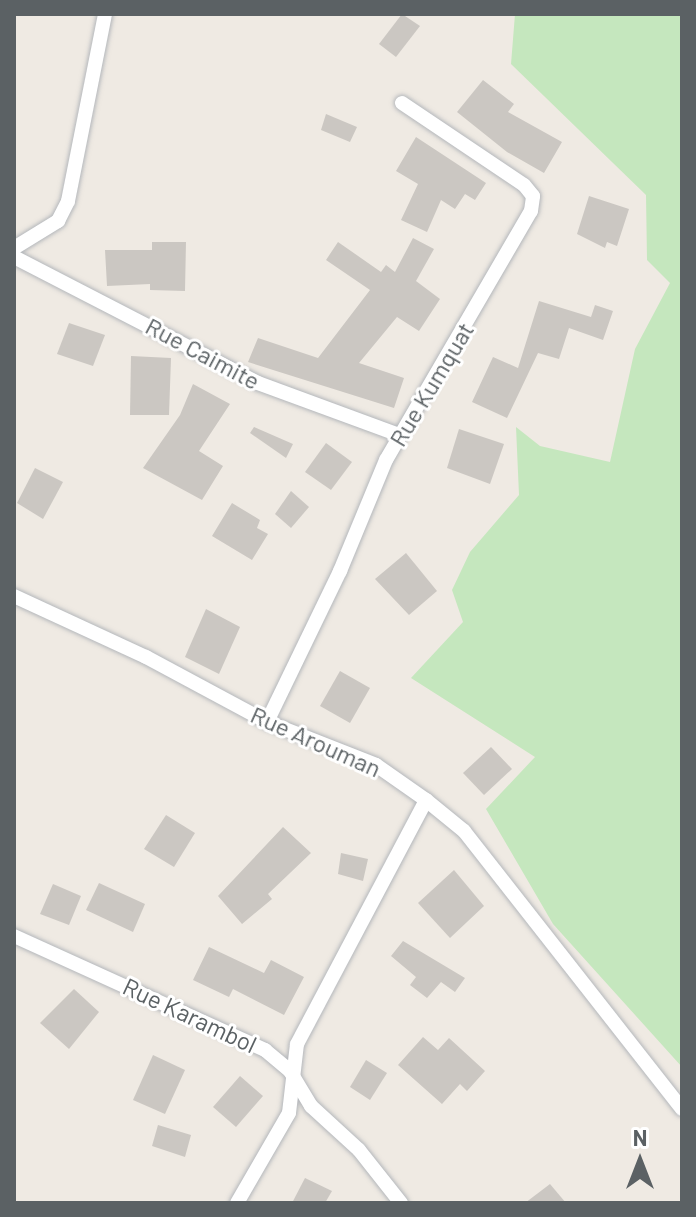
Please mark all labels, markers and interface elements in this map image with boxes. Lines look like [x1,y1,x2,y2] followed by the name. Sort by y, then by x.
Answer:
[141,311,265,395] street label: Rue Caimite
[383,317,479,451] street label: Rue Kumquat
[247,700,385,782] street label: Rue Arouman
[118,971,262,1059] street label: Rue Karambol
[600,1121,680,1201] north arrow
[633,1124,647,1150] text: N

